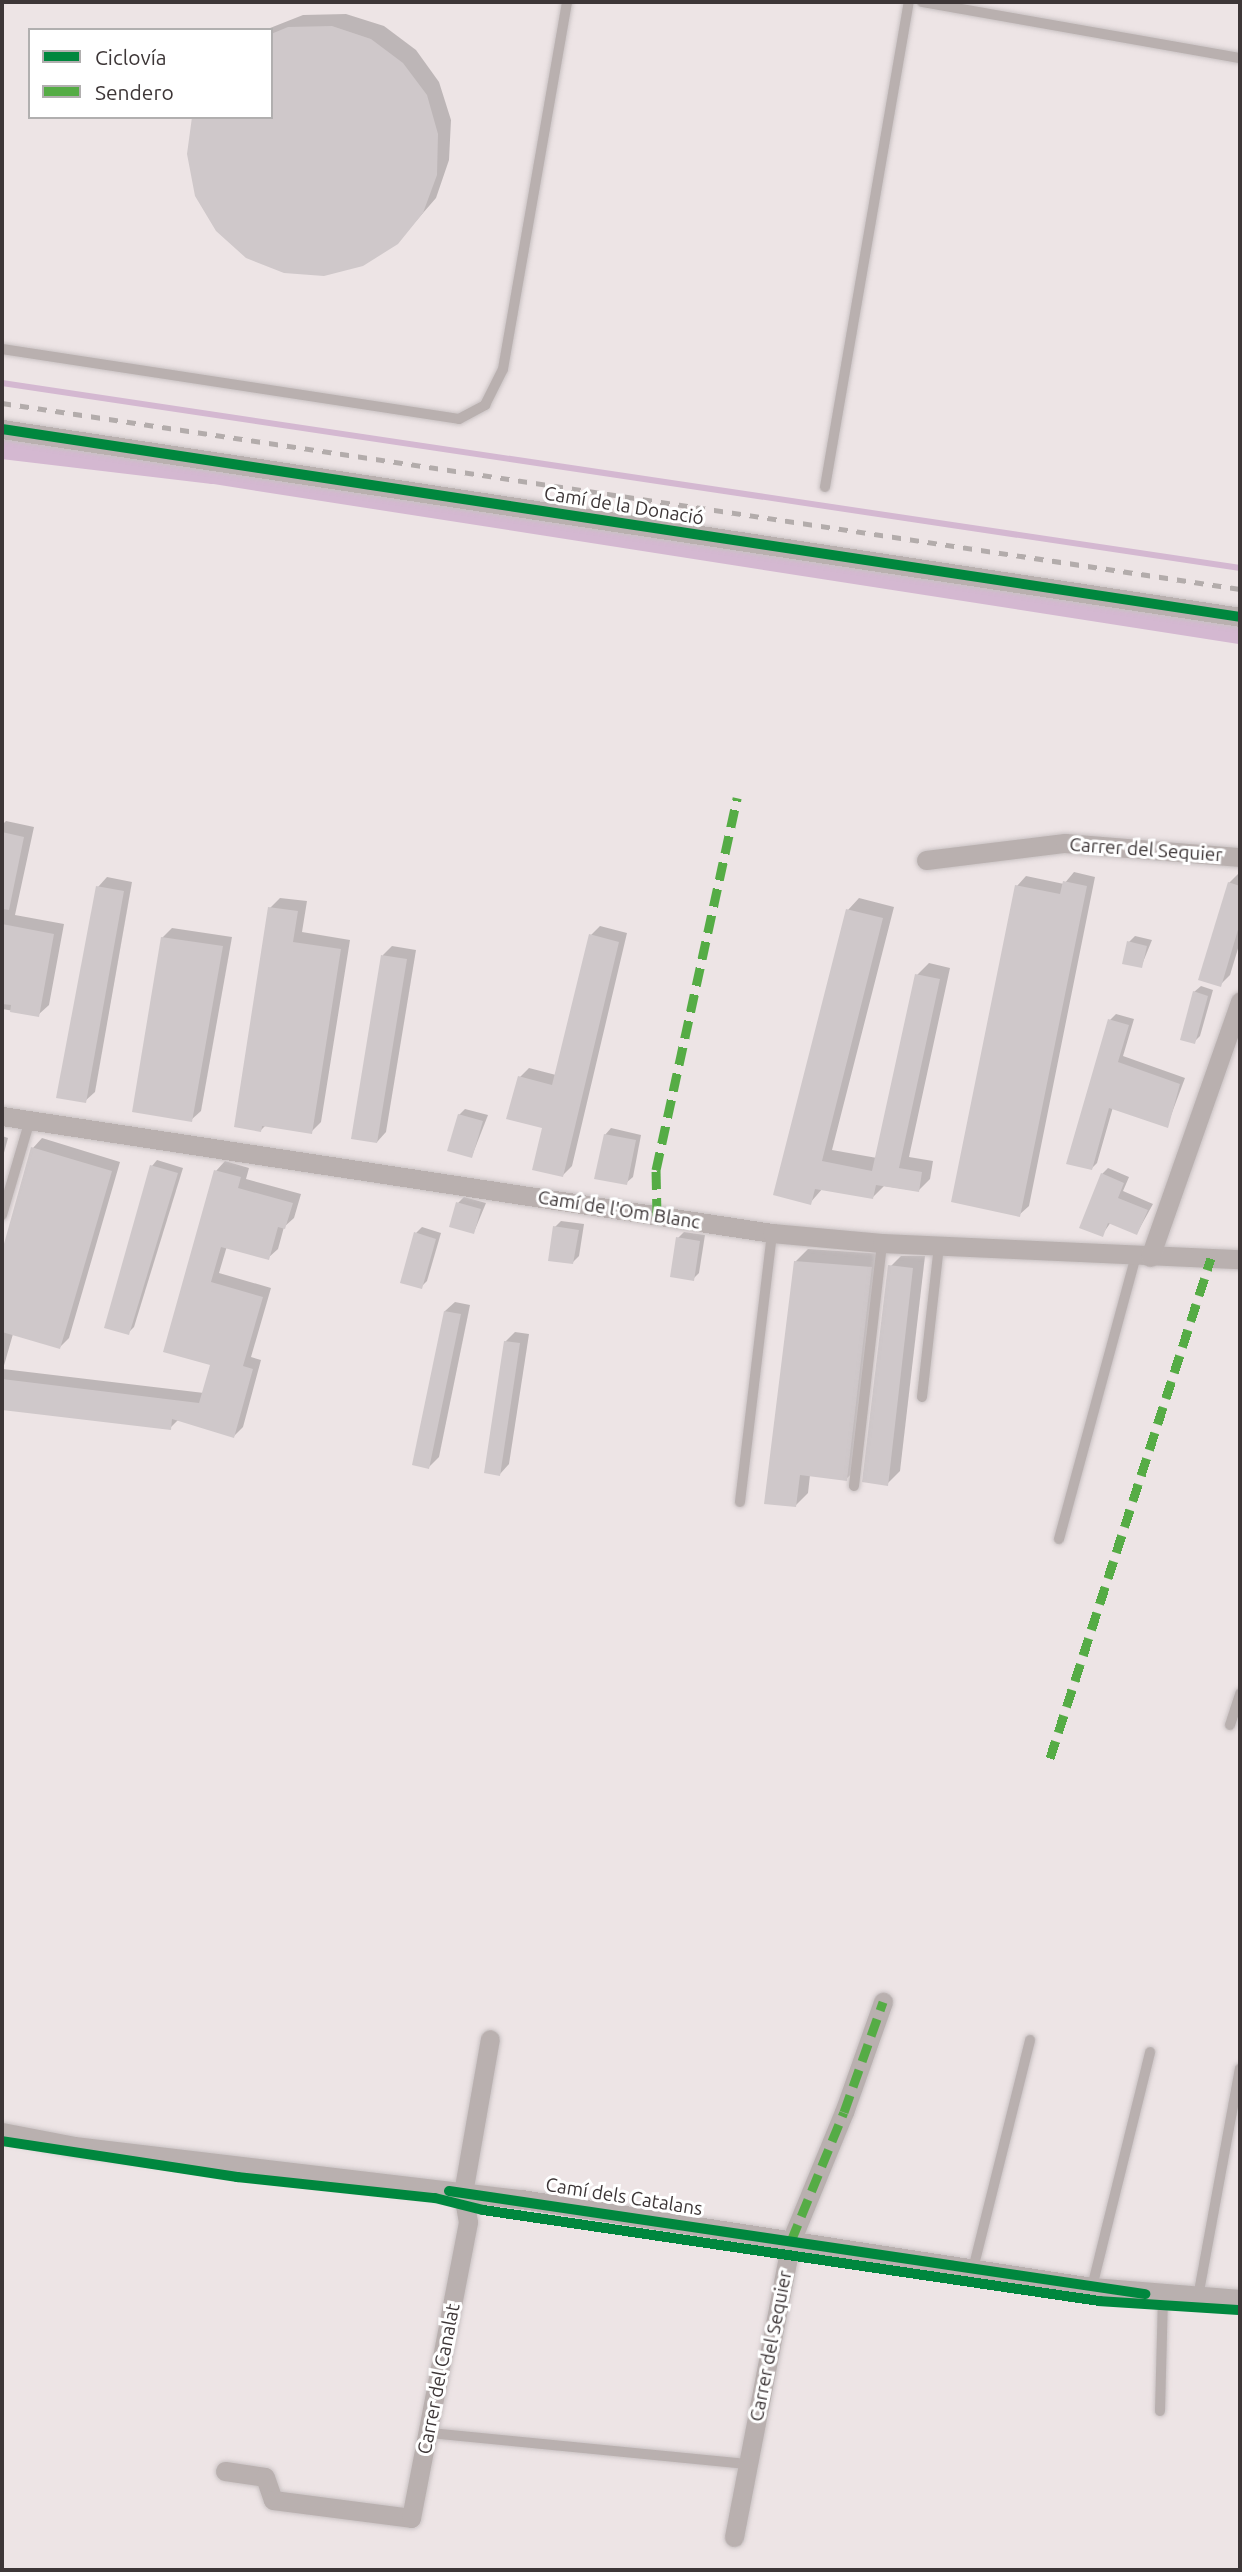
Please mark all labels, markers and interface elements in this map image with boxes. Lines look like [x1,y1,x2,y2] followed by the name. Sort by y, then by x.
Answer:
[28,28,273,119] legend
[95,45,167,69] text: Ciclovía
[95,80,174,104] text: Sendero
[542,482,706,530] street label: Camí de la Donació
[1069,833,1223,867] street label: Carrer del Sequier
[536,1186,702,1234] street label: Camí de l'Om Blanc
[544,2173,704,2221] street label: Camí dels Catalans
[745,2268,797,2424] street label: Carrer del Sequier
[413,2302,465,2456] street label: Carrer del Canalat

